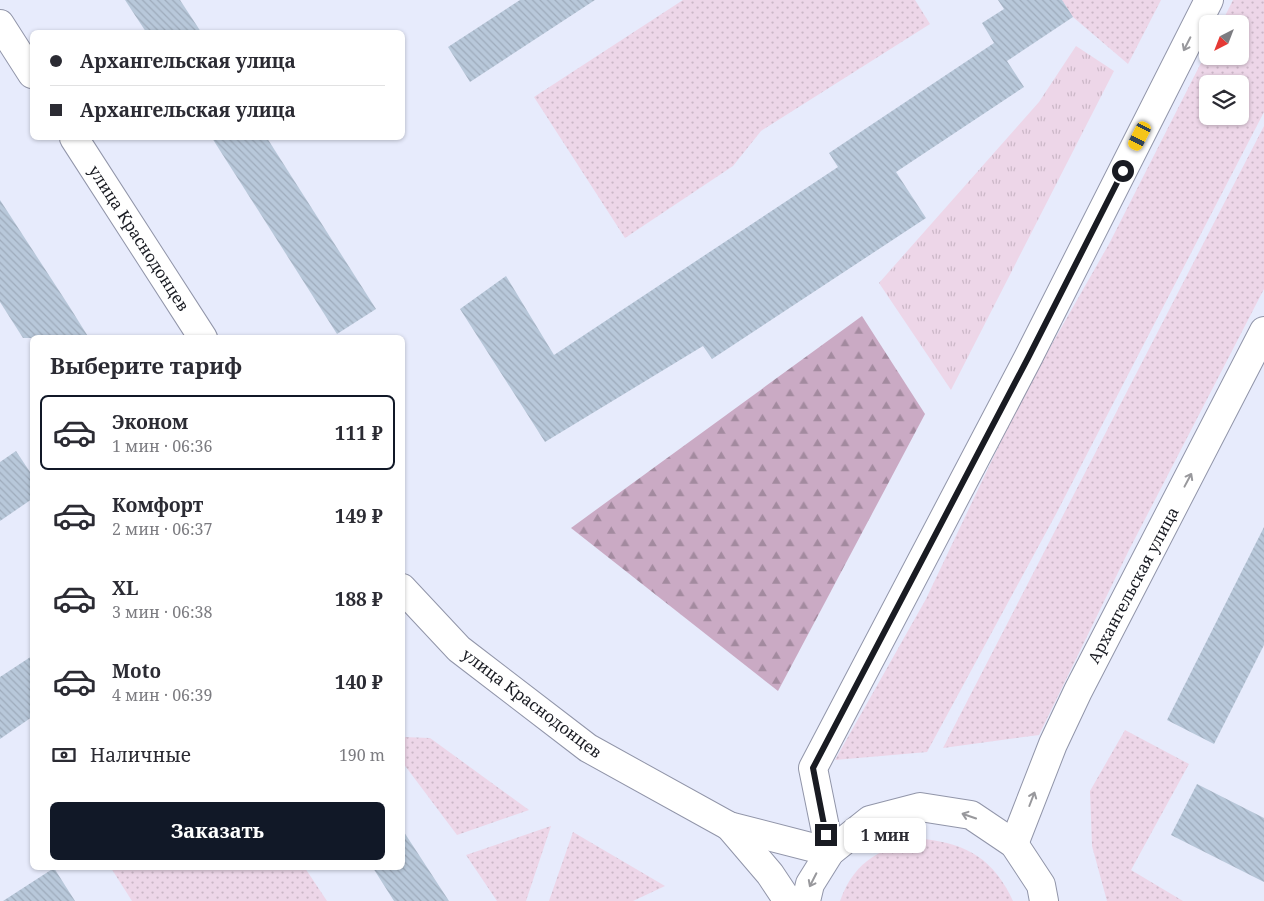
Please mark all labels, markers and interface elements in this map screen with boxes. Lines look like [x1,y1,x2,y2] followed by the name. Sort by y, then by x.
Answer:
[1199,15,1249,65] north arrow
[1199,15,1249,125] map controls
[1182,36,1192,51] one-way arrow
[80,48,296,74] text: Архангельская улица
[1199,75,1249,125] button: layers
[80,97,296,123] text: Архангельская улица
[1126,119,1153,153] car
[1112,160,1134,182] route start
[84,161,195,315] street label: улица Краснодонцев
[50,350,242,380] text: Выберите тариф
[112,409,188,435] text: Эконом
[52,410,97,455] icon: car
[335,420,383,446] text: 111 ₽
[112,435,213,457] text: 1 мин · 06:36
[1184,473,1193,488] one-way arrow
[112,492,203,518] text: Комфорт
[52,493,97,538] icon: car
[335,503,383,529] text: 149 ₽
[1082,503,1184,667] street label: Архангельская улица
[112,518,213,540] text: 2 мин · 06:37
[112,575,138,601] text: XL
[52,576,97,621] icon: car
[335,586,383,612] text: 188 ₽
[112,601,213,623] text: 3 мин · 06:38
[458,643,607,763] street label: улица Краснодонцев
[112,658,161,684] text: Moto
[52,659,97,704] icon: car
[335,669,383,695] text: 140 ₽
[112,684,213,706] text: 4 мин · 06:39
[50,741,78,769] icon: cash
[90,742,191,768] text: Наличные
[339,744,385,766] text: 190 m
[1028,791,1037,807] one-way arrow
[50,802,385,860] button: Заказать
[961,811,977,821] one-way arrow
[844,818,926,852] callout: 1 мин
[815,824,837,846] route end
[861,824,909,846] text: 1 мин
[808,872,817,887] one-way arrow

